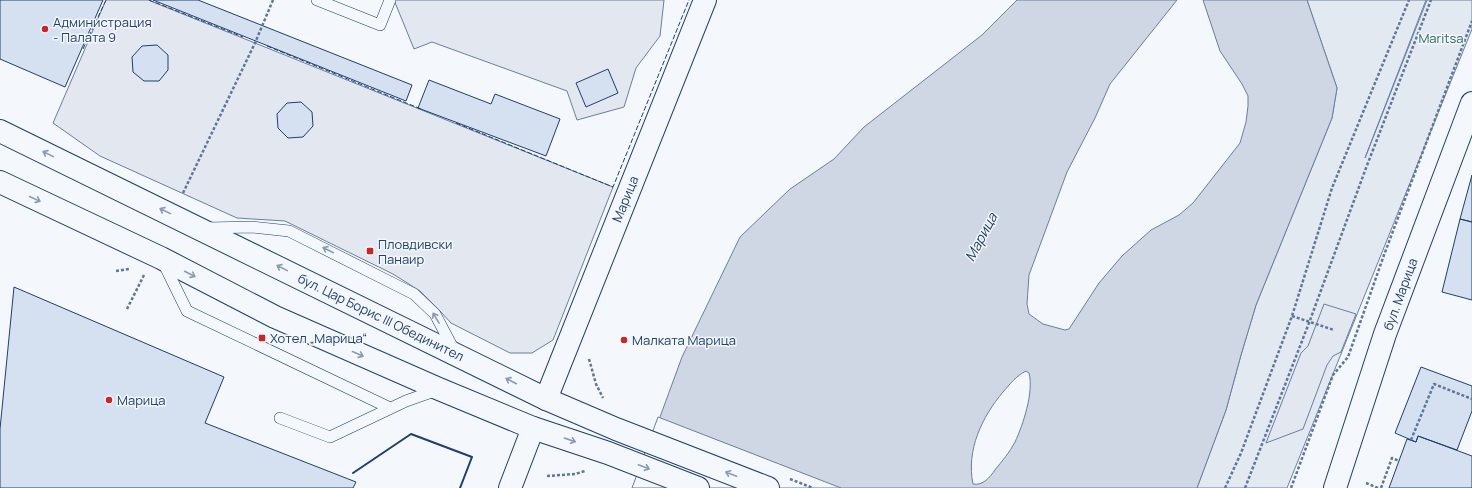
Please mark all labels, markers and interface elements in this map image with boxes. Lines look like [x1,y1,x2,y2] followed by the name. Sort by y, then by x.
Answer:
[53,13,152,46] place label: Администрация - Палата 9
[40,24,50,34] marker: Администрация - Палата 9
[1418,29,1464,47] park label: Maritsa
[42,150,54,157] one-way arrow
[608,173,642,225] street label: Марица
[29,196,41,203] one-way arrow
[159,207,171,214] one-way arrow
[960,208,1002,264] water label: Марица
[378,235,452,268] place label: Пловдивски Панаир
[322,246,334,254] one-way arrow
[365,246,375,256] marker: Пловдивски Панаир
[1379,255,1421,333] street label: бул. Марица
[276,264,288,272] one-way arrow
[295,269,467,365] street label: бул. Цар Борис III Обединител
[184,270,196,278] one-way arrow
[432,312,440,324] one-way arrow
[270,329,367,347] place label: Хотел „Марица“
[632,331,736,349] place label: Малката Марица
[257,333,267,343] marker: Хотел „Марица“
[619,335,629,345] marker: Малката Марица
[352,350,364,358] one-way arrow
[506,377,518,384] one-way arrow
[117,391,166,409] place label: Марица
[104,395,114,405] marker: Марица
[564,437,576,445] one-way arrow
[638,464,650,472] one-way arrow
[726,469,738,477] one-way arrow

